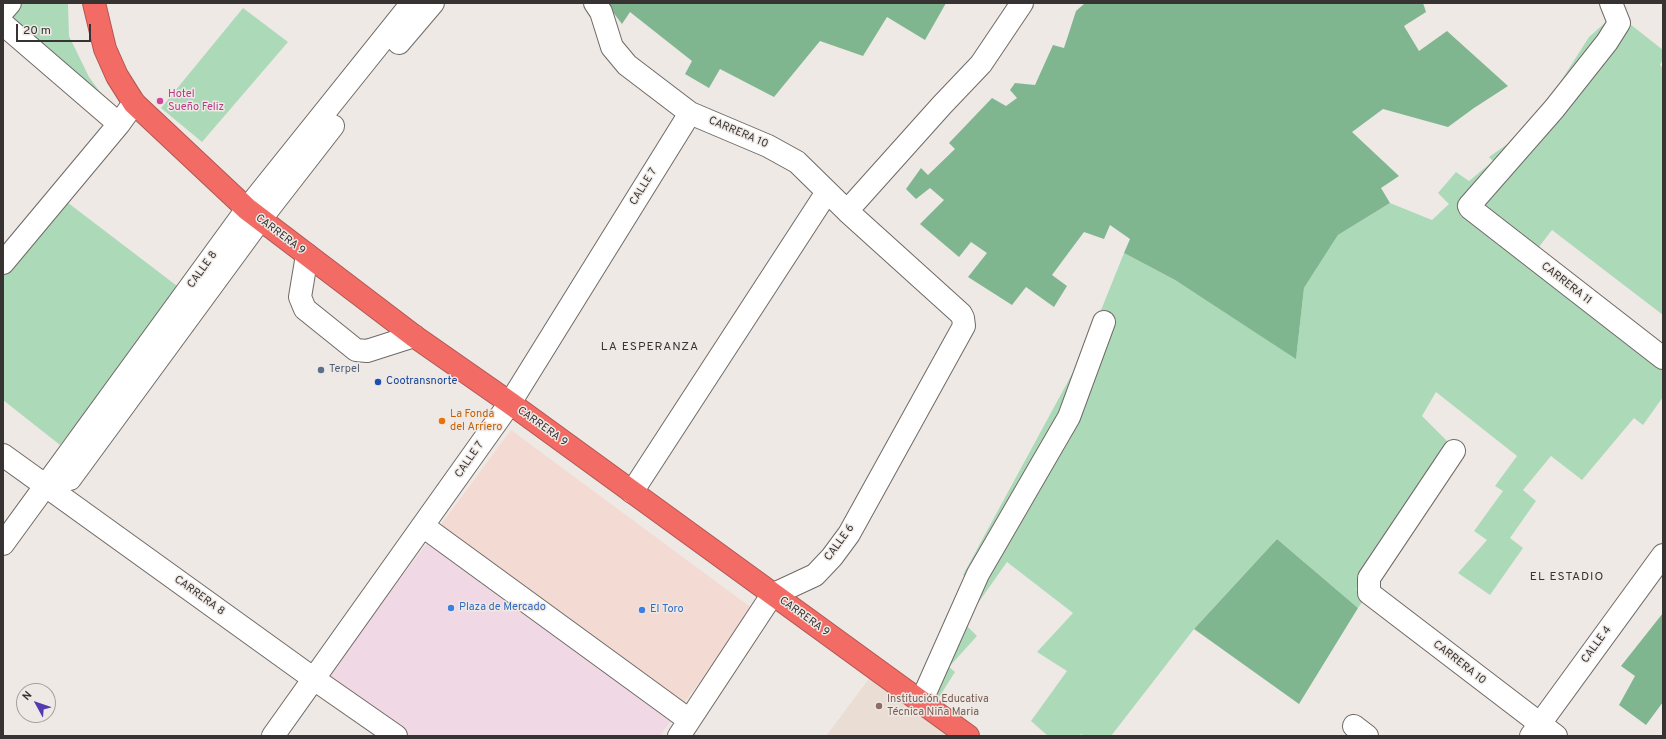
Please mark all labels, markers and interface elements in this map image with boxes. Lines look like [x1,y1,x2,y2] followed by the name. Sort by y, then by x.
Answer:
[18,16,93,42] scale bar
[23,23,51,39] text: 20 m
[168,88,224,114] place label: Hotel Sueño Feliz
[155,96,165,106] marker: Hotel Sueño Feliz
[706,115,770,151] street label: CARRERA 10
[627,166,661,208] street label: CALLE 7
[252,212,308,258] street label: CARRERA 9
[185,249,221,291] street label: CALLE 8
[1538,260,1594,308] street label: CARRERA 11
[601,341,699,355] district label: LA ESPERANZA
[329,363,360,377] place label: Terpel
[316,365,326,375] marker: Terpel
[386,375,457,389] place label: Cootransnorte
[373,377,383,387] marker: Cootransnorte
[514,404,570,450] street label: CARRERA 9
[450,408,502,434] place label: La Fonda del Arriero
[437,416,447,426] marker: La Fonda del Arriero
[453,439,487,481] street label: CALLE 7
[822,522,858,564] street label: CALLE 6
[1530,571,1604,585] district label: EL ESTADIO
[171,573,227,619] street label: CARRERA 8
[776,594,832,640] street label: CARRERA 9
[459,601,546,615] place label: Plaza de Mercado
[446,603,456,613] marker: Plaza de Mercado
[650,603,684,617] place label: El Toro
[637,605,647,615] marker: El Toro
[1579,624,1615,666] street label: CALLE 4
[1430,638,1488,688] street label: CARRERA 10
[16,683,56,723] north arrow
[20,688,35,703] text: N
[887,693,989,719] place label: Institución Educativa Técnica Niña Maria
[874,701,884,711] marker: Institución Educativa Técnica Niña Maria

